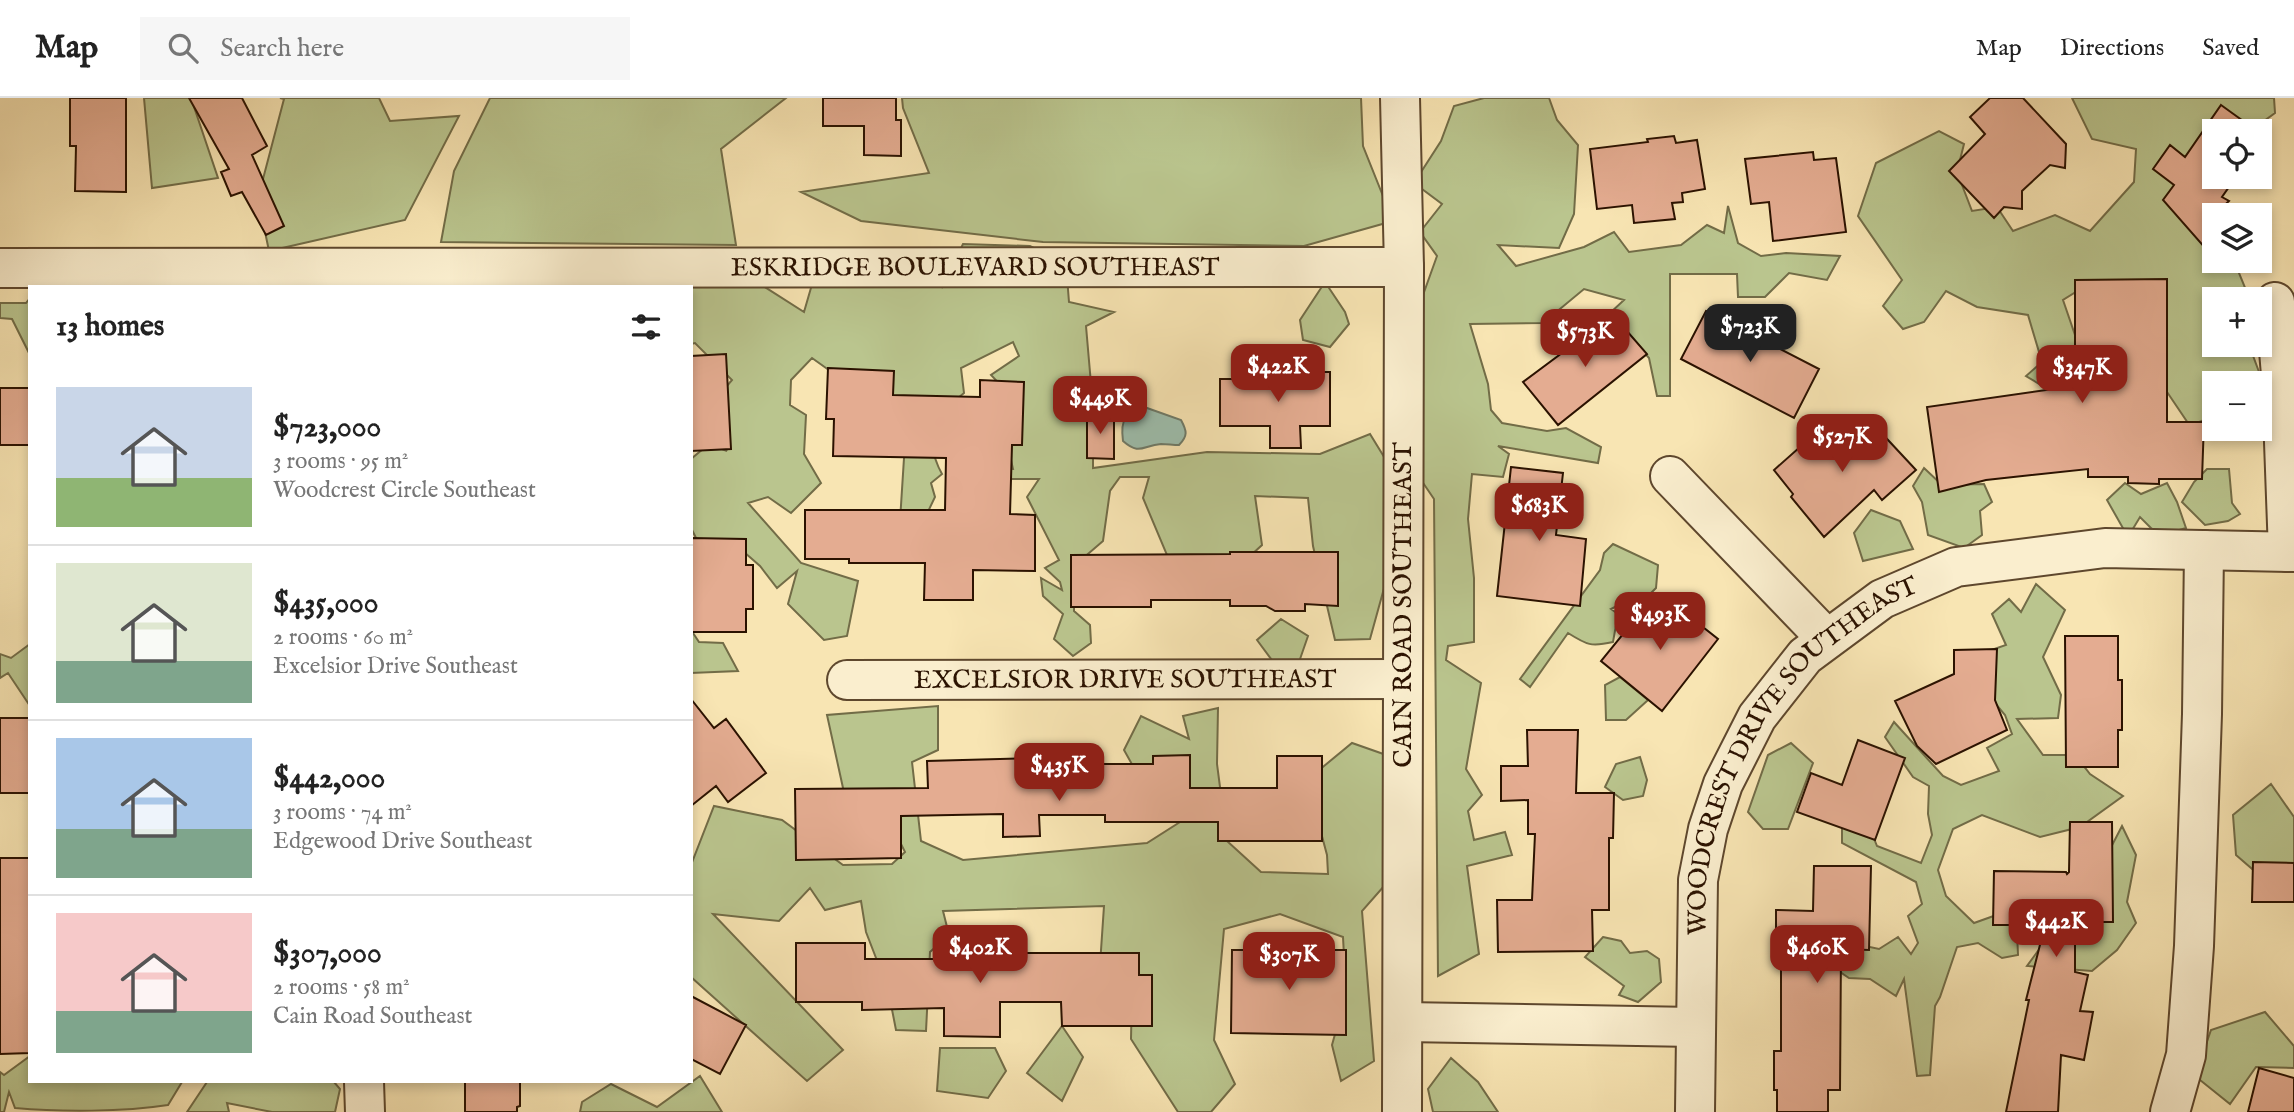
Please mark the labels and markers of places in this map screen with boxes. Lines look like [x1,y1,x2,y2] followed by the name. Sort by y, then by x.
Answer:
[1701,304,1799,364] pin: $723K
[1536,310,1634,369] pin: $573K
[1229,344,1327,404] pin: $422K
[2033,345,2131,405] pin: $347K
[1051,376,1149,436] pin: $449K
[1793,414,1891,474] pin: $527K
[1490,484,1588,543] pin: $683K
[1611,592,1709,652] pin: $493K
[1010,744,1108,803] pin: $435K
[2007,900,2105,959] pin: $442K
[931,926,1029,985] pin: $402K
[1768,926,1866,985] pin: $460K
[1240,932,1338,992] pin: $307K

